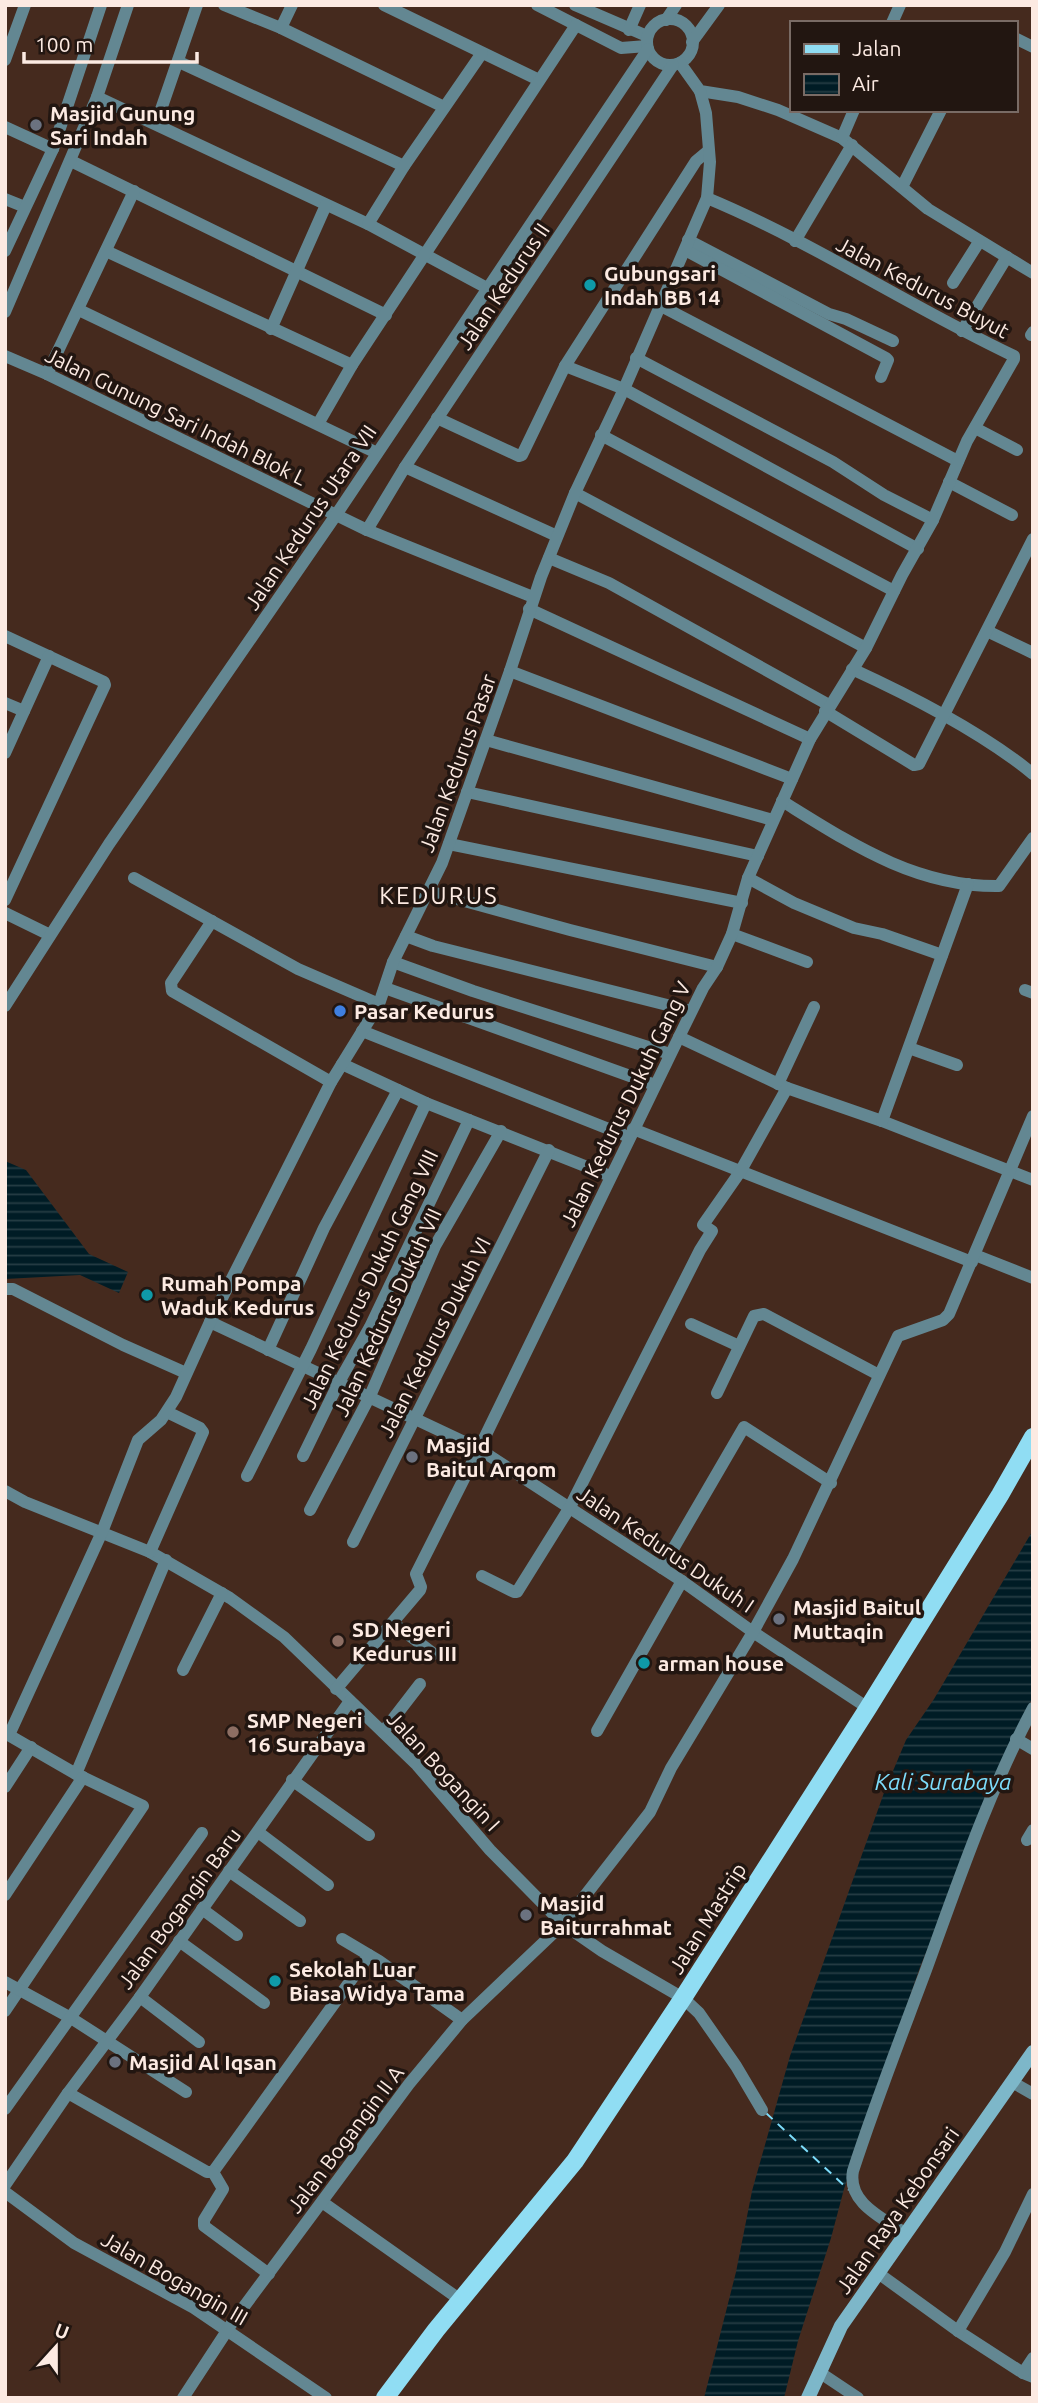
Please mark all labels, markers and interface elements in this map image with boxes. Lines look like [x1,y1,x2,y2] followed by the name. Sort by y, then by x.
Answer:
[24,21,198,65] scale bar
[790,21,1017,112] legend
[35,32,93,56] text: 100 m
[852,36,901,60] text: Jalan
[852,71,879,95] text: Air
[50,101,195,149] place label: Masjid Gunung Sari Indah
[28,117,44,133] marker: Masjid Gunung Sari Indah
[452,218,554,354] street label: Jalan Kedurus II
[833,231,1013,343] street label: Jalan Kedurus Buyut
[604,261,721,309] place label: Gubungsari Indah BB 14
[582,277,598,293] marker: Gubungsari Indah BB 14
[42,342,311,490] street label: Jalan Gunung Sari Indah Blok L
[239,420,381,614] street label: Jalan Kedurus Utara VII
[414,671,500,855] street label: Jalan Kedurus Pasar
[379,882,499,909] district label: KEDURUS
[555,977,695,1230] street label: Jalan Kedurus Dukuh Gang V
[354,999,494,1023] place label: Pasar Kedurus
[332,1003,348,1019] marker: Pasar Kedurus
[296,1145,442,1413] street label: Jalan Kedurus Dukuh Gang VIII
[328,1204,446,1420] street label: Jalan Kedurus Dukuh VII
[373,1233,495,1441] street label: Jalan Kedurus Dukuh VI
[161,1271,314,1319] place label: Rumah Pompa Waduk Kedurus
[139,1287,155,1303] marker: Rumah Pompa Waduk Kedurus
[426,1433,556,1481] place label: Masjid Baitul Arqom
[404,1449,420,1465] marker: Masjid Baitul Arqom
[573,1481,759,1617] street label: Jalan Kedurus Dukuh I
[793,1595,921,1643] place label: Masjid Baitul Muttaqin
[771,1611,787,1627] marker: Masjid Baitul Muttaqin
[352,1617,457,1665] place label: SD Negeri Kedurus III
[330,1633,346,1649] marker: SD Negeri Kedurus III
[658,1651,784,1675] place label: arman house
[636,1655,652,1671] marker: arman house
[383,1706,505,1836] street label: Jalan Bogangin I
[247,1708,366,1756] place label: SMP Negeri 16 Surabaya
[225,1724,241,1740] marker: SMP Negeri 16 Surabaya
[875,1769,1011,1794] water label: Kali Surabaya
[113,1823,245,1993] street label: Jalan Bogangin Baru
[663,1858,751,1978] street label: Jalan Mastrip
[540,1891,672,1939] place label: Masjid Baiturrahmat
[518,1907,534,1923] marker: Masjid Baiturrahmat
[289,1957,465,2005] place label: Sekolah Luar Biasa Widya Tama
[267,1973,283,1989] marker: Sekolah Luar Biasa Widya Tama
[129,2050,277,2074] place label: Masjid Al Iqsan
[107,2054,123,2070] marker: Masjid Al Iqsan
[282,2060,408,2217] street label: Jalan Bogangin II A
[831,2122,963,2298] street label: Jalan Raya Kebonsari
[98,2226,252,2330] street label: Jalan Bogangin III
[21,2312,91,2382] north arrow
[52,2318,72,2344] text: U

